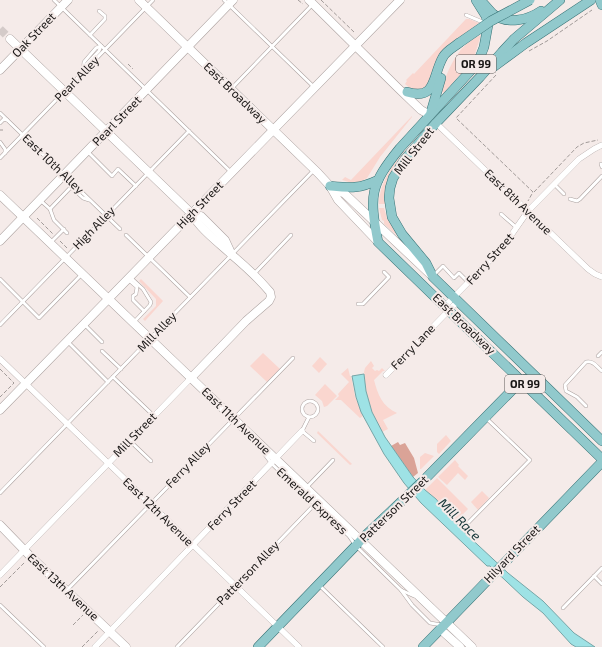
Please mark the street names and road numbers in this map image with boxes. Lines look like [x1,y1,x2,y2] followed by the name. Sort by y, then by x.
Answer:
[9,9,58,60] street label: Oak Street
[51,52,102,104] street label: Pearl Alley
[456,55,496,73] road number: OR 99
[201,59,270,126] street label: East Broadway
[89,92,144,148] street label: Pearl Street
[390,124,436,177] street label: Mill Street
[20,130,88,197] street label: East 10th Alley
[482,166,555,237] street label: East 8th Avenue
[173,177,226,231] street label: High Street
[69,202,118,252] street label: High Alley
[462,229,516,287] street label: Ferry Street
[430,290,499,357] street label: East Broadway
[134,308,179,354] street label: Mill Alley
[387,321,437,372] street label: Ferry Lane
[505,375,545,393] road number: OR 99
[199,384,274,457] street label: East 11th Avenue
[110,409,159,459] street label: Mill Street
[162,438,213,490] street label: Ferry Alley
[274,464,351,537] street label: Emerald Express
[356,472,431,545] street label: Patterson Street
[121,474,197,548] street label: East 12th Avenue
[204,476,259,532] street label: Ferry Street
[480,521,543,585] street label: Hilyard Street
[213,537,282,607] street label: Patterson Alley
[25,550,102,623] street label: East 13th Avenue

